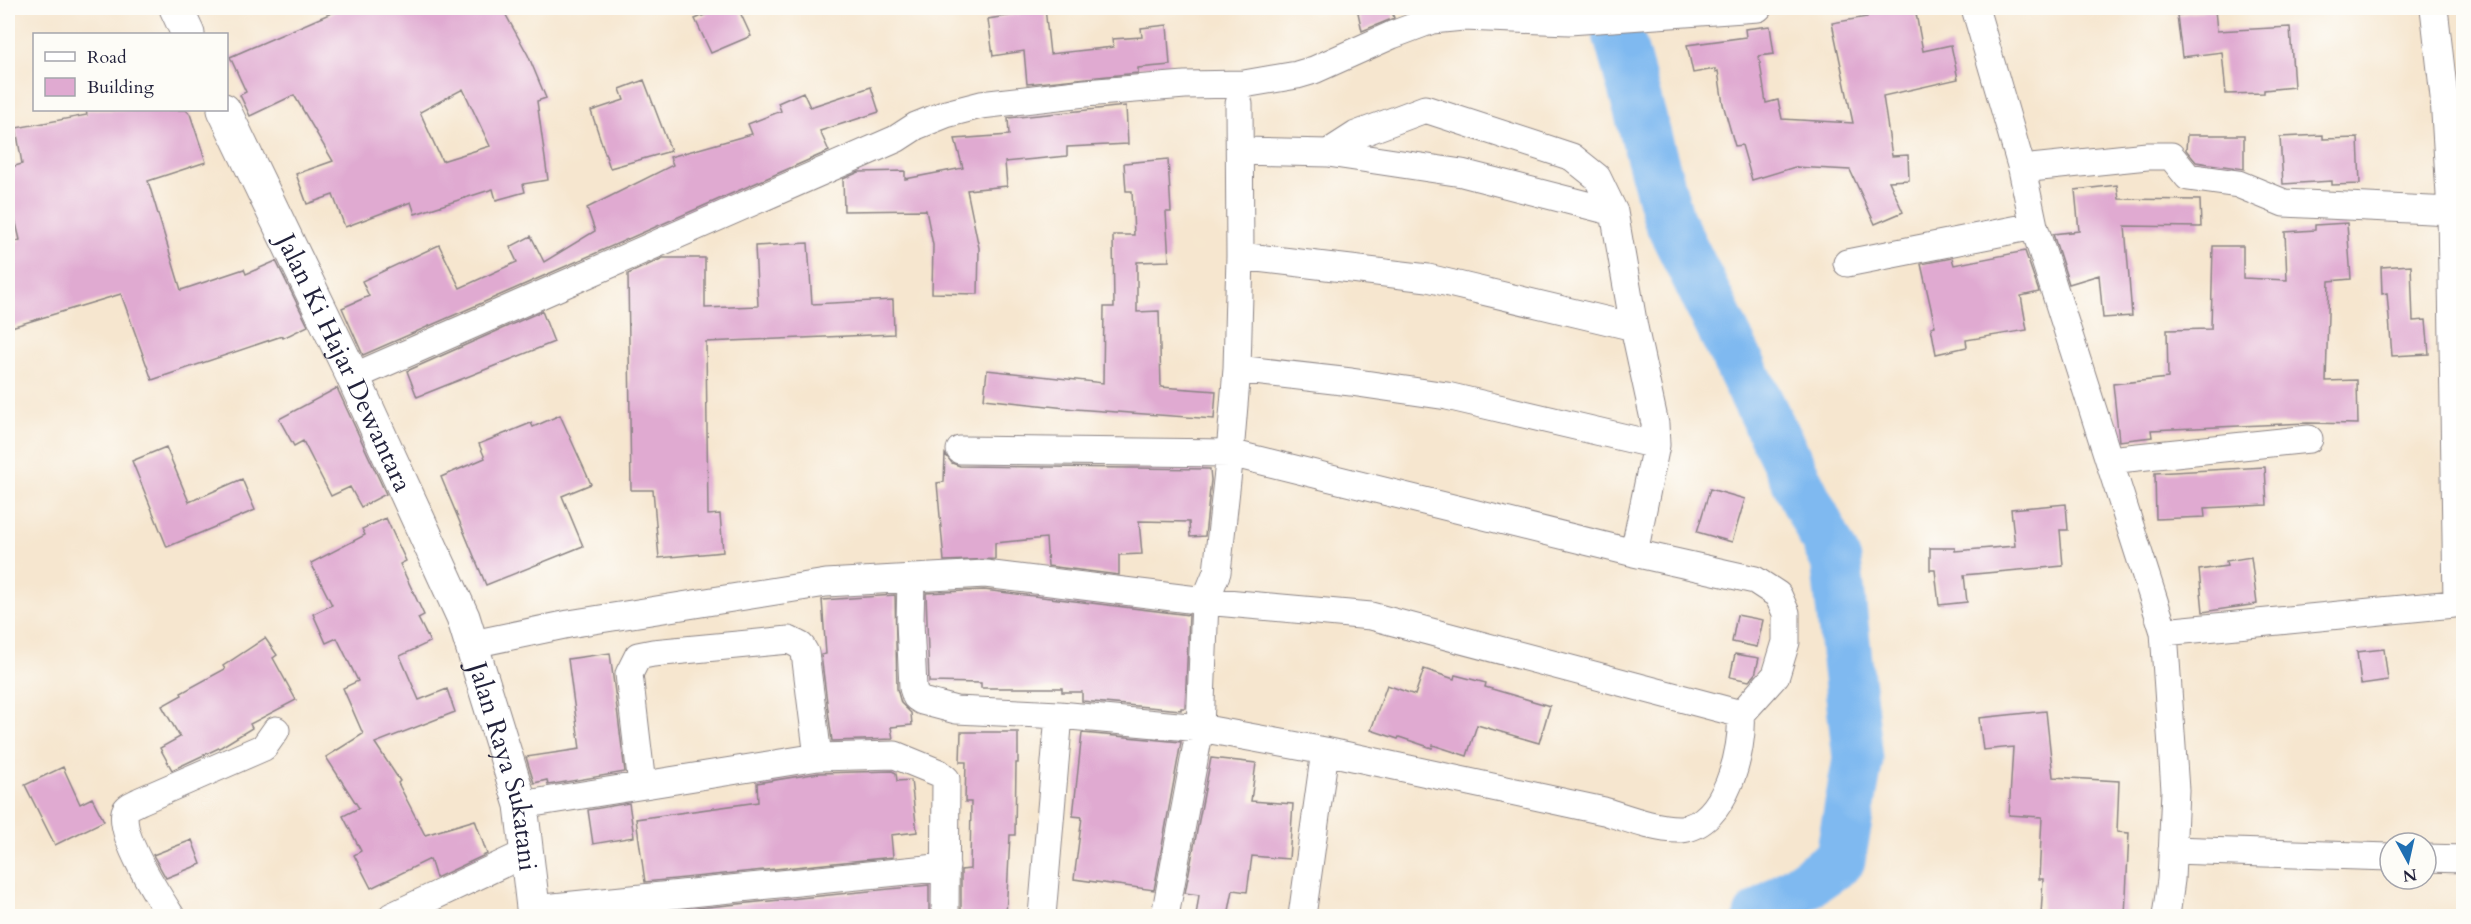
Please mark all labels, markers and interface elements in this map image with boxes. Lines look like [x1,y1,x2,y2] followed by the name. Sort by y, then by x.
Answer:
[33,33,228,111] legend
[87,45,127,70] text: Road
[87,75,155,100] text: Building
[267,224,420,497] street label: Jalan Ki Hajar Dewantara
[459,654,546,873] street label: Jalan Raya Sukatani
[2378,831,2438,891] north arrow
[2401,863,2418,887] text: N

